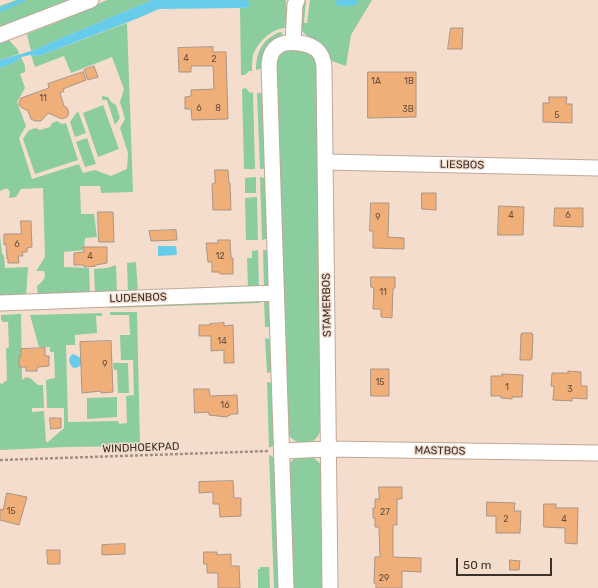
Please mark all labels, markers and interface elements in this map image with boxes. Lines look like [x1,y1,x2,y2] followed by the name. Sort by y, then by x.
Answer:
[183,53,189,63] house number: 4
[211,54,217,64] house number: 2
[371,76,381,86] house number: 1A
[404,76,414,86] house number: 1B
[39,93,47,103] house number: 11
[196,103,202,113] house number: 6
[215,103,221,113] house number: 8
[402,104,414,114] house number: 3B
[554,110,560,120] house number: 5
[440,158,484,172] street label: LIESBOS
[508,210,514,220] house number: 4
[565,210,571,220] house number: 6
[375,212,381,222] house number: 9
[14,239,20,249] house number: 6
[87,251,93,261] house number: 4
[215,251,225,261] house number: 12
[320,273,334,337] street label: STAMERBOS
[379,287,387,297] house number: 11
[109,290,167,306] street label: LUDENBOS
[217,336,227,346] house number: 14
[102,359,108,369] house number: 9
[375,377,385,387] house number: 15
[505,382,509,392] house number: 1
[567,384,573,394] house number: 3
[220,400,230,410] house number: 16
[102,440,180,456] street label: WINDHOEKPAD
[415,444,465,458] street label: MASTBOS
[6,506,16,516] house number: 15
[380,507,390,517] house number: 27
[503,514,509,524] house number: 2
[561,514,567,524] house number: 4
[458,550,554,576] scale bar
[463,558,491,572] text: 50 m
[379,573,389,583] house number: 29

